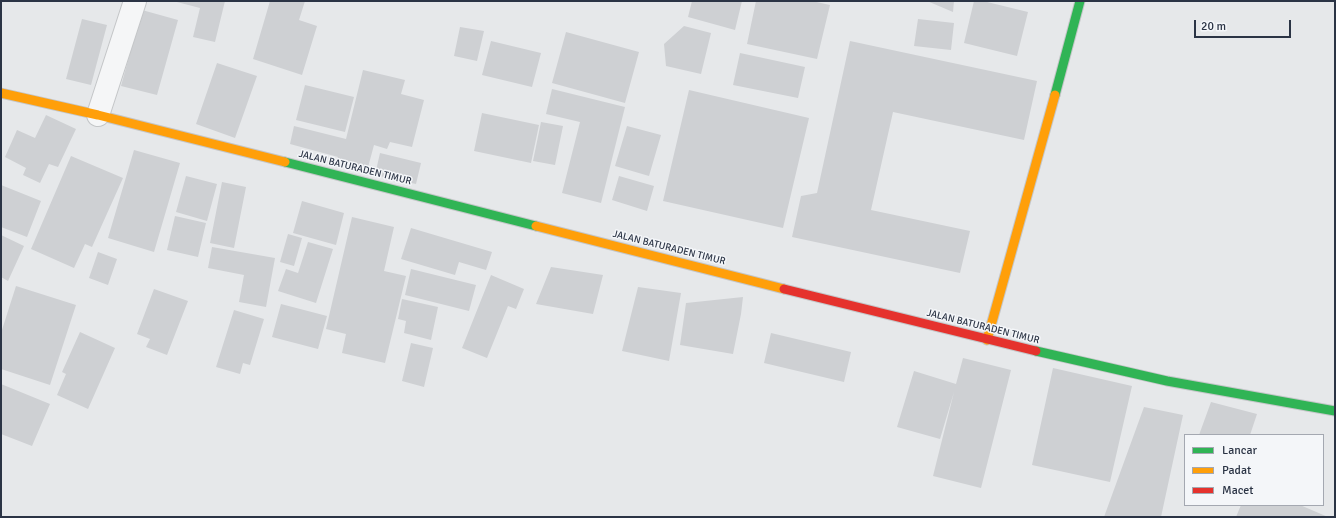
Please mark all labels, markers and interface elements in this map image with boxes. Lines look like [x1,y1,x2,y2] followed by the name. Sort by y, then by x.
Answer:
[1196,12,1293,38] scale bar
[1201,19,1226,34] text: 20 m
[297,148,413,188] street label: JALAN BATURADEN TIMUR
[611,228,727,268] street label: JALAN BATURADEN TIMUR
[925,307,1041,347] street label: JALAN BATURADEN TIMUR
[1184,434,1324,506] legend
[1222,443,1257,458] text: Lancar
[1222,463,1251,478] text: Padat
[1222,483,1254,498] text: Macet

